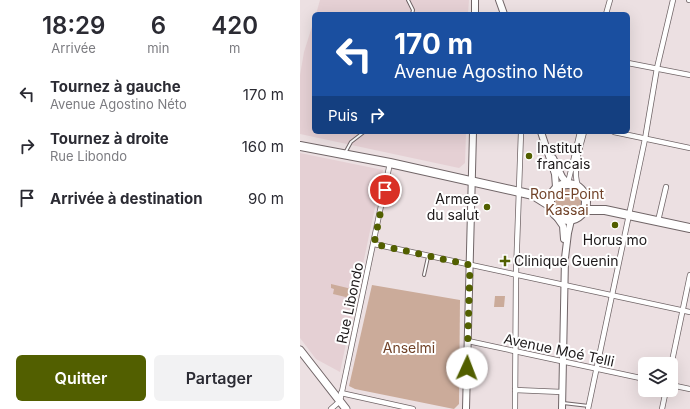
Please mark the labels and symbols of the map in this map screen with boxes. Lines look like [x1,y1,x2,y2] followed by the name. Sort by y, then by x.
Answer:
[537,139,590,172] place label: Institut francais
[524,151,534,161] marker: Institut francais
[368,173,402,207] pin
[530,185,604,218] park label: Rond-Point Kassai
[427,190,479,223] place label: Armee du salut
[482,202,492,212] marker: Armee du salut
[610,220,620,230] marker: Horus mo
[583,231,647,248] place label: Horus mo
[514,252,618,269] place label: Clinique Guenin
[499,255,511,267] marker: Clinique Guenin
[333,261,366,345] street label: Rue Libondo
[502,329,616,370] street label: Avenue Moé Telli
[383,339,435,356] park label: Anselmi
[446,347,488,389] position arrow

